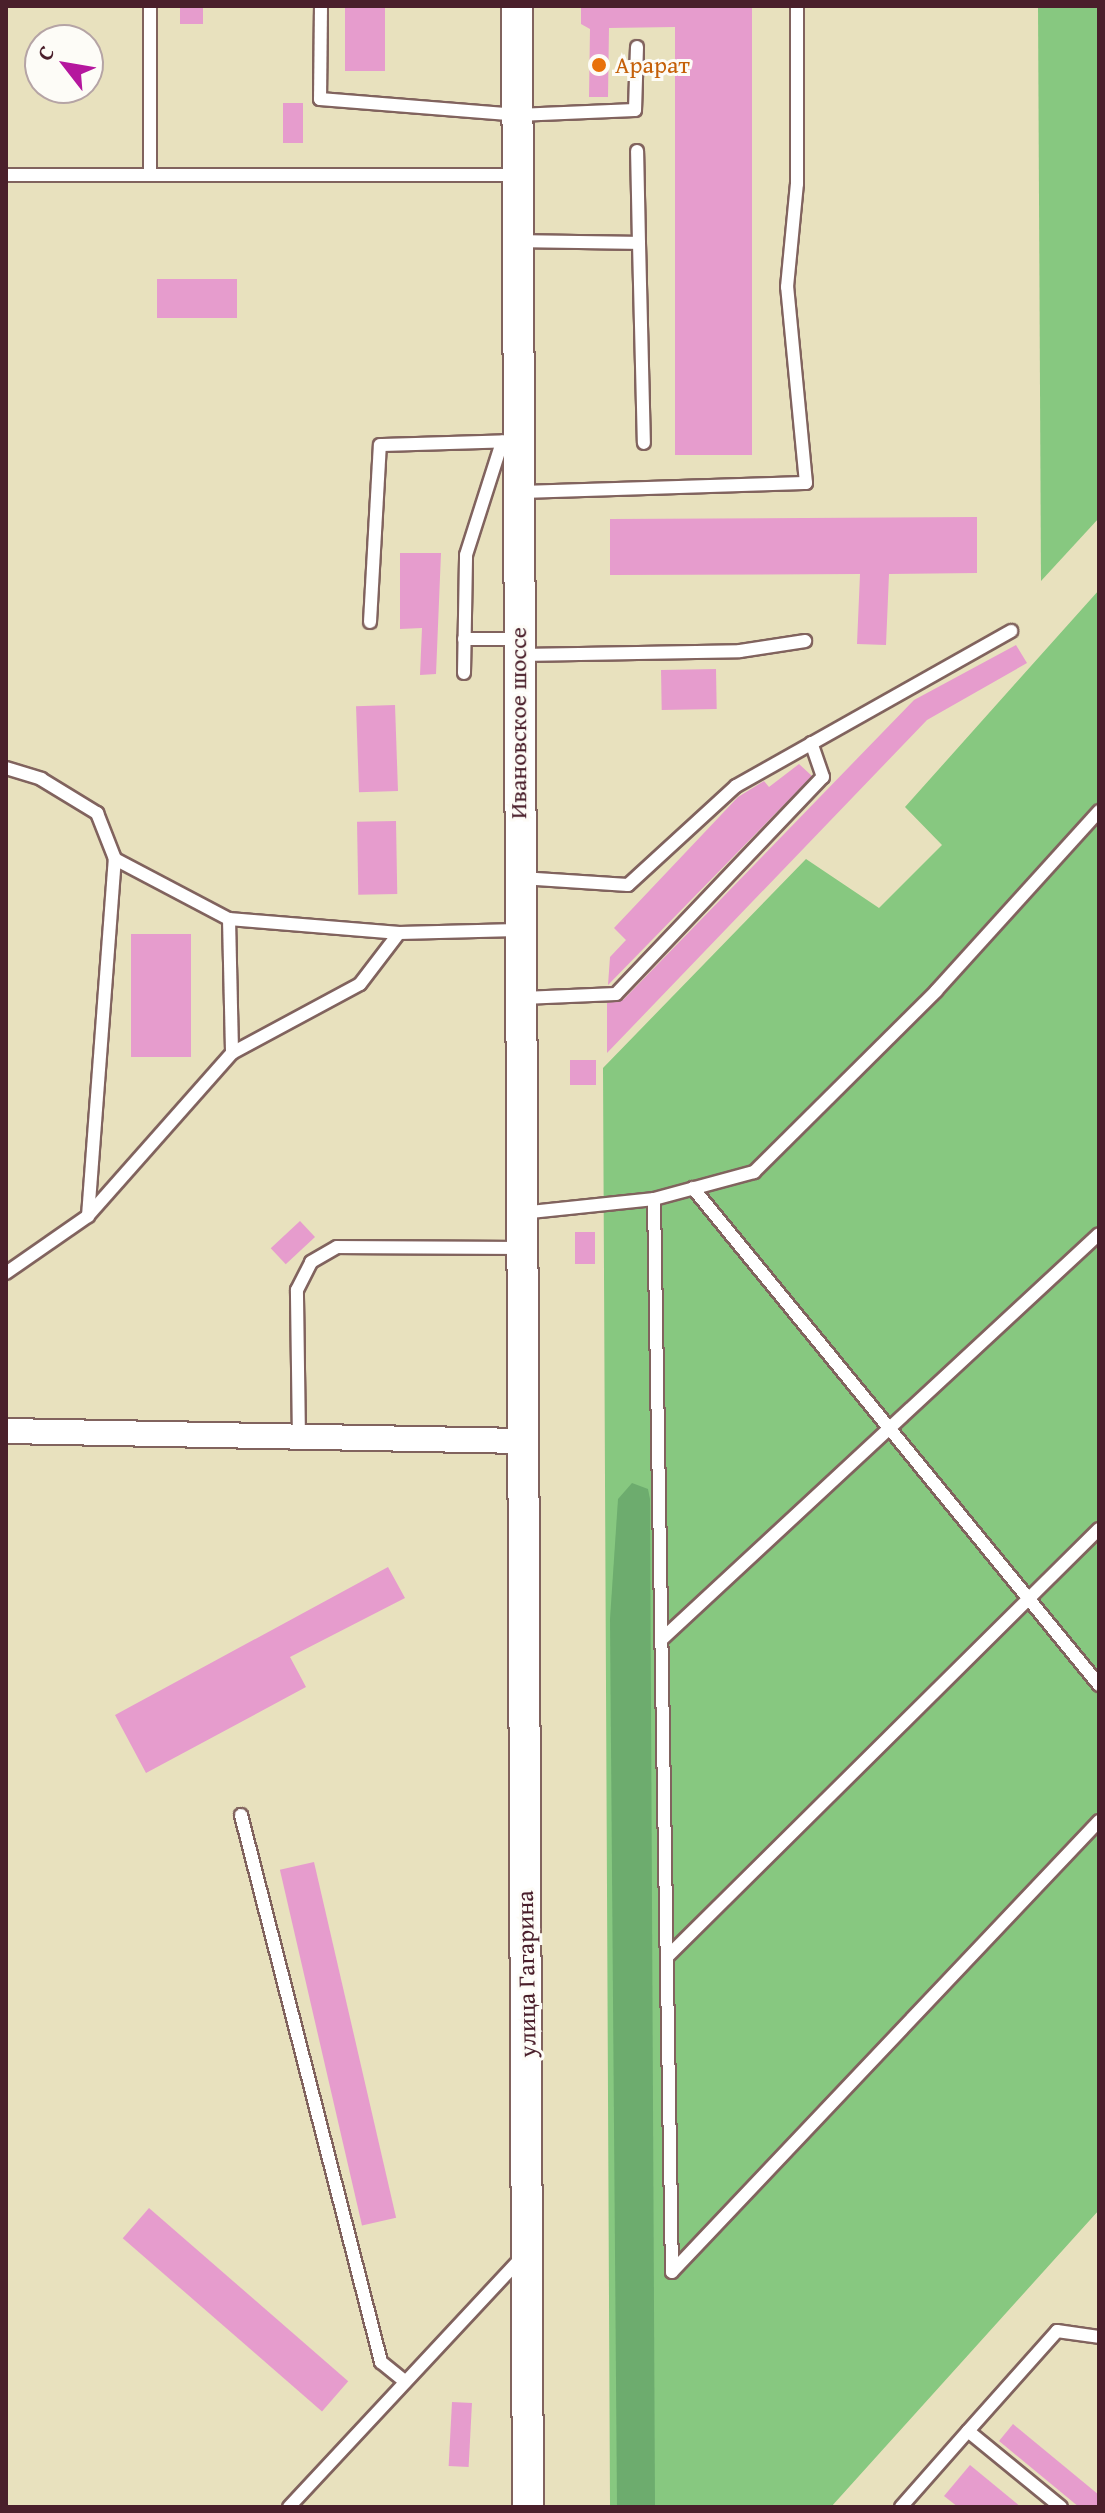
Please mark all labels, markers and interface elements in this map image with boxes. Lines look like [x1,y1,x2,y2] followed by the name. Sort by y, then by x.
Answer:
[24,24,104,104] north arrow
[28,39,62,66] text: С
[615,51,690,79] place label: Арарат
[590,56,608,74] marker: Арарат
[504,627,532,819] street label: Ивановское шоссе
[510,1890,542,2058] street label: улица Гагарина

